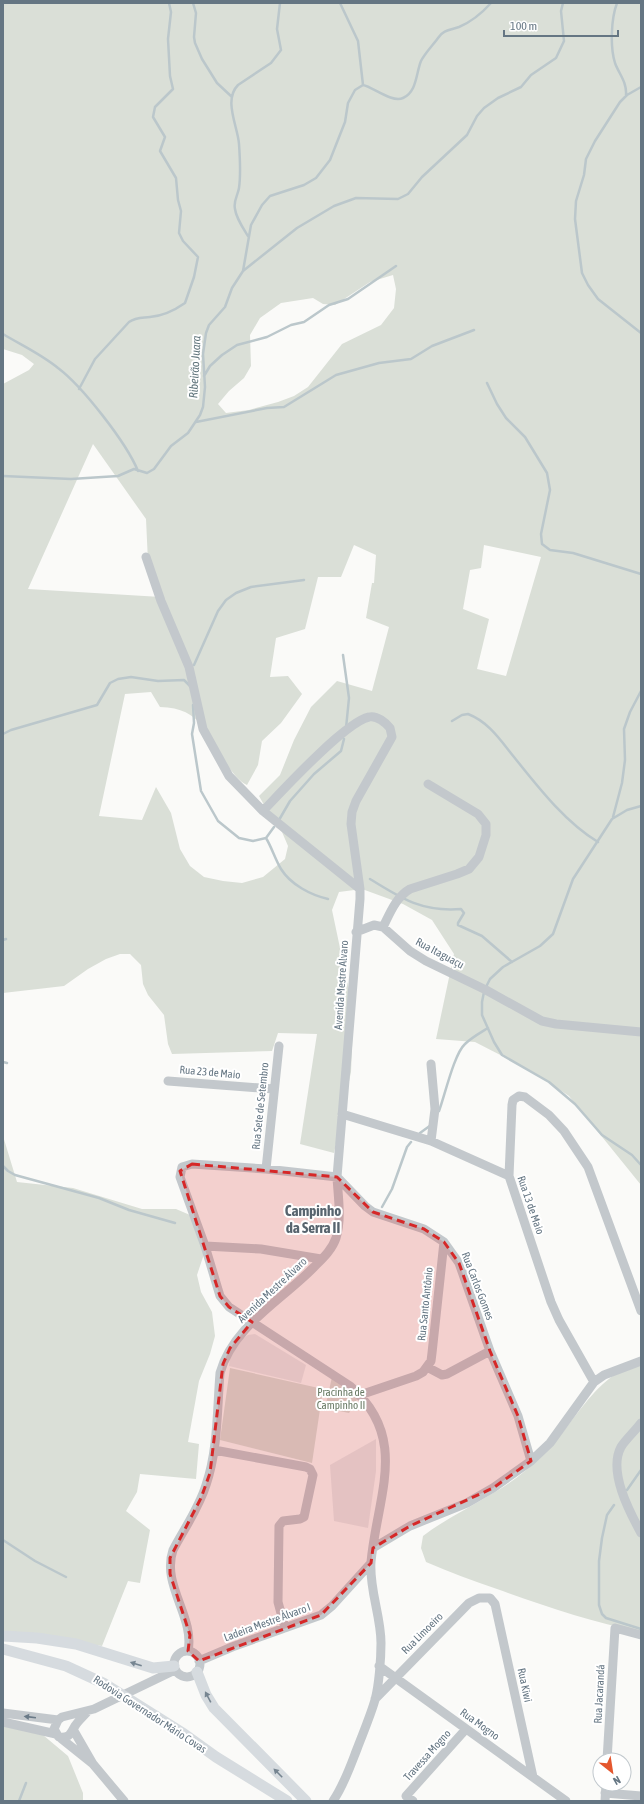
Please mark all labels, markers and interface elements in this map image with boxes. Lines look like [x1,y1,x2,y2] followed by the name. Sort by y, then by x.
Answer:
[504,12,618,38] scale bar
[510,19,537,33] text: 100 m
[186,335,204,399] water label: Ribeirão Juara
[414,935,466,971] street label: Rua Itaguaçu
[332,940,350,1030] street label: Avenida Mestre Álvaro
[249,1062,271,1150] street label: Rua Sete de Setembro
[179,1063,241,1081] street label: Rua 23 de Maio
[515,1174,547,1236] street label: Rua 13 de Maio
[285,1202,341,1236] district label: Campinho da Serra II
[460,1250,497,1322] street label: Rua Carlos Gomes
[235,1255,309,1325] street label: Avenida Mestre Álvaro
[415,1266,435,1342] street label: Rua Santo Antônio
[317,1386,365,1411] park label: Pracinha de Campinho II
[222,1601,312,1643] street label: Ladeira Mestre Álvaro I
[399,1610,445,1656] street label: Rua Limoeiro
[130,1660,142,1666] one-way arrow
[591,1664,607,1724] street label: Rua Jacarandá
[516,1667,534,1703] street label: Rua Kiwi
[91,1673,209,1755] street label: Rodovia Governador Mário Covas
[204,1692,211,1703] one-way arrow
[458,1706,502,1742] street label: Rua Mogno
[24,1713,36,1720] one-way arrow
[401,1727,453,1783] street label: Travessa Mogno
[592,1752,632,1792] north arrow
[274,1768,283,1778] one-way arrow
[611,1774,623,1787] text: N

